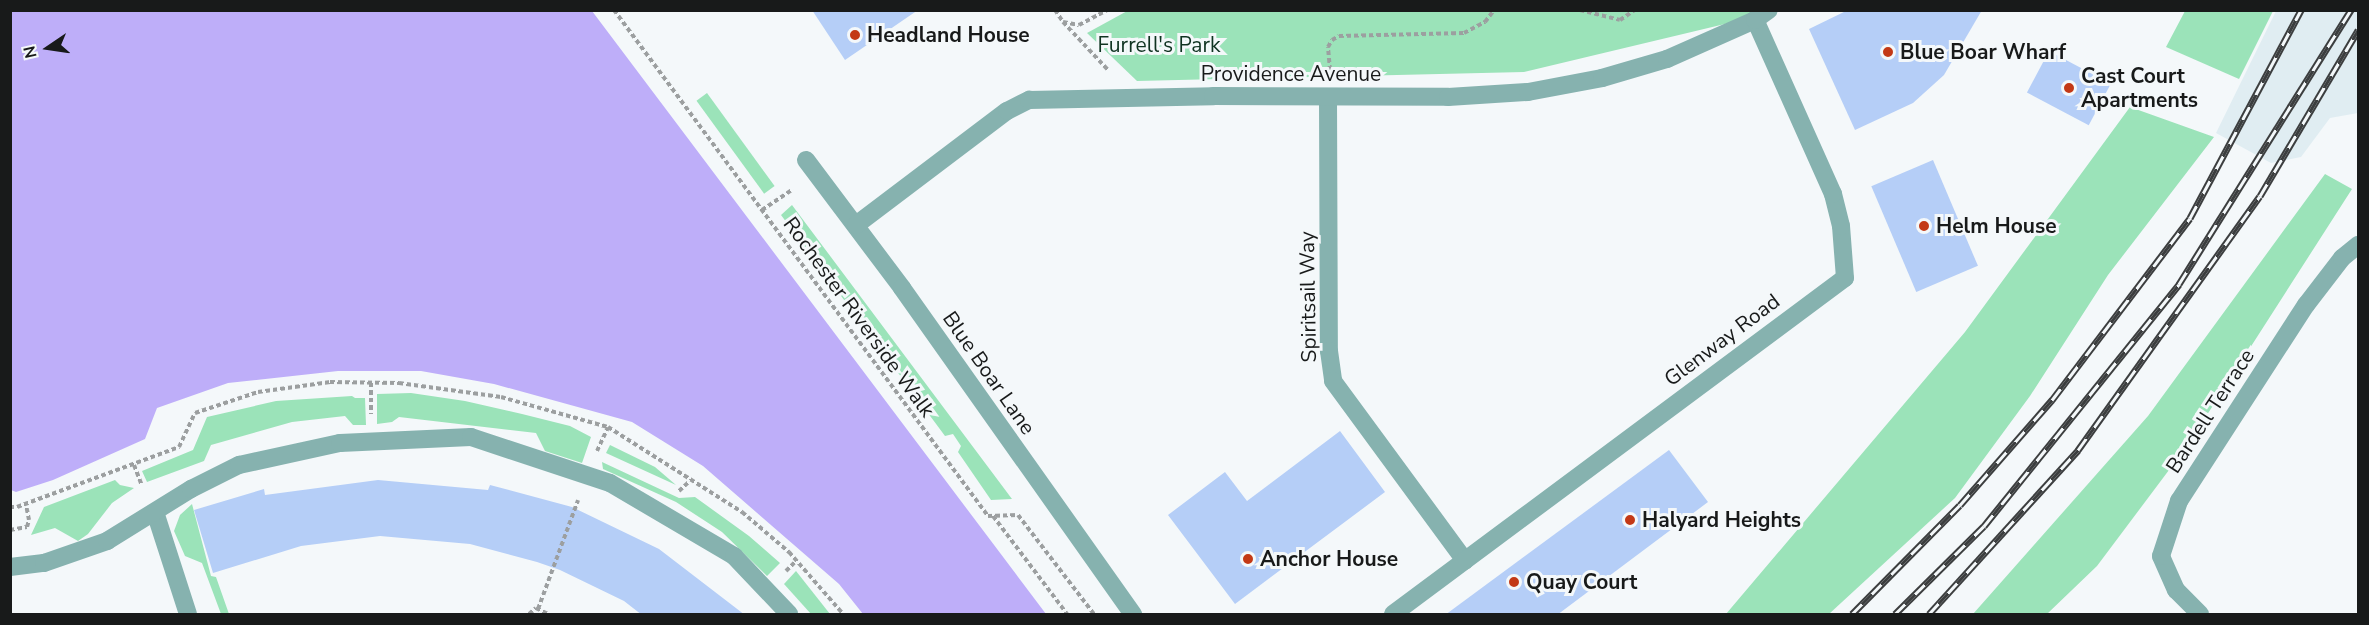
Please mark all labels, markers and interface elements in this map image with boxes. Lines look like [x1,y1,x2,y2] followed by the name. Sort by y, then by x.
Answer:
[18,18,78,78] north arrow
[867,22,1030,48] place label: Headland House
[848,28,862,42] marker: Headland House
[1098,32,1220,58] park label: Furrell's Park
[1900,39,2066,65] place label: Blue Boar Wharf
[18,44,43,60] text: N
[1881,45,1895,59] marker: Blue Boar Wharf
[1201,61,1381,87] street label: Providence Avenue
[2081,63,2198,113] place label: Cast Court Apartments
[2062,81,2076,95] marker: Cast Court Apartments
[778,212,940,422] street label: Rochester Riverside Walk
[1936,213,2057,239] place label: Helm House
[1917,219,1931,233] marker: Helm House
[1294,231,1322,363] street label: Spiritsail Way
[1659,288,1785,392] street label: Glenway Road
[937,307,1041,439] street label: Blue Boar Lane
[2161,344,2259,478] street label: Bardell Terrace
[1642,507,1801,533] place label: Halyard Heights
[1623,513,1637,527] marker: Halyard Heights
[1260,546,1398,572] place label: Anchor House
[1241,552,1255,566] marker: Anchor House
[1526,569,1637,595] place label: Quay Court
[1507,575,1521,589] marker: Quay Court

